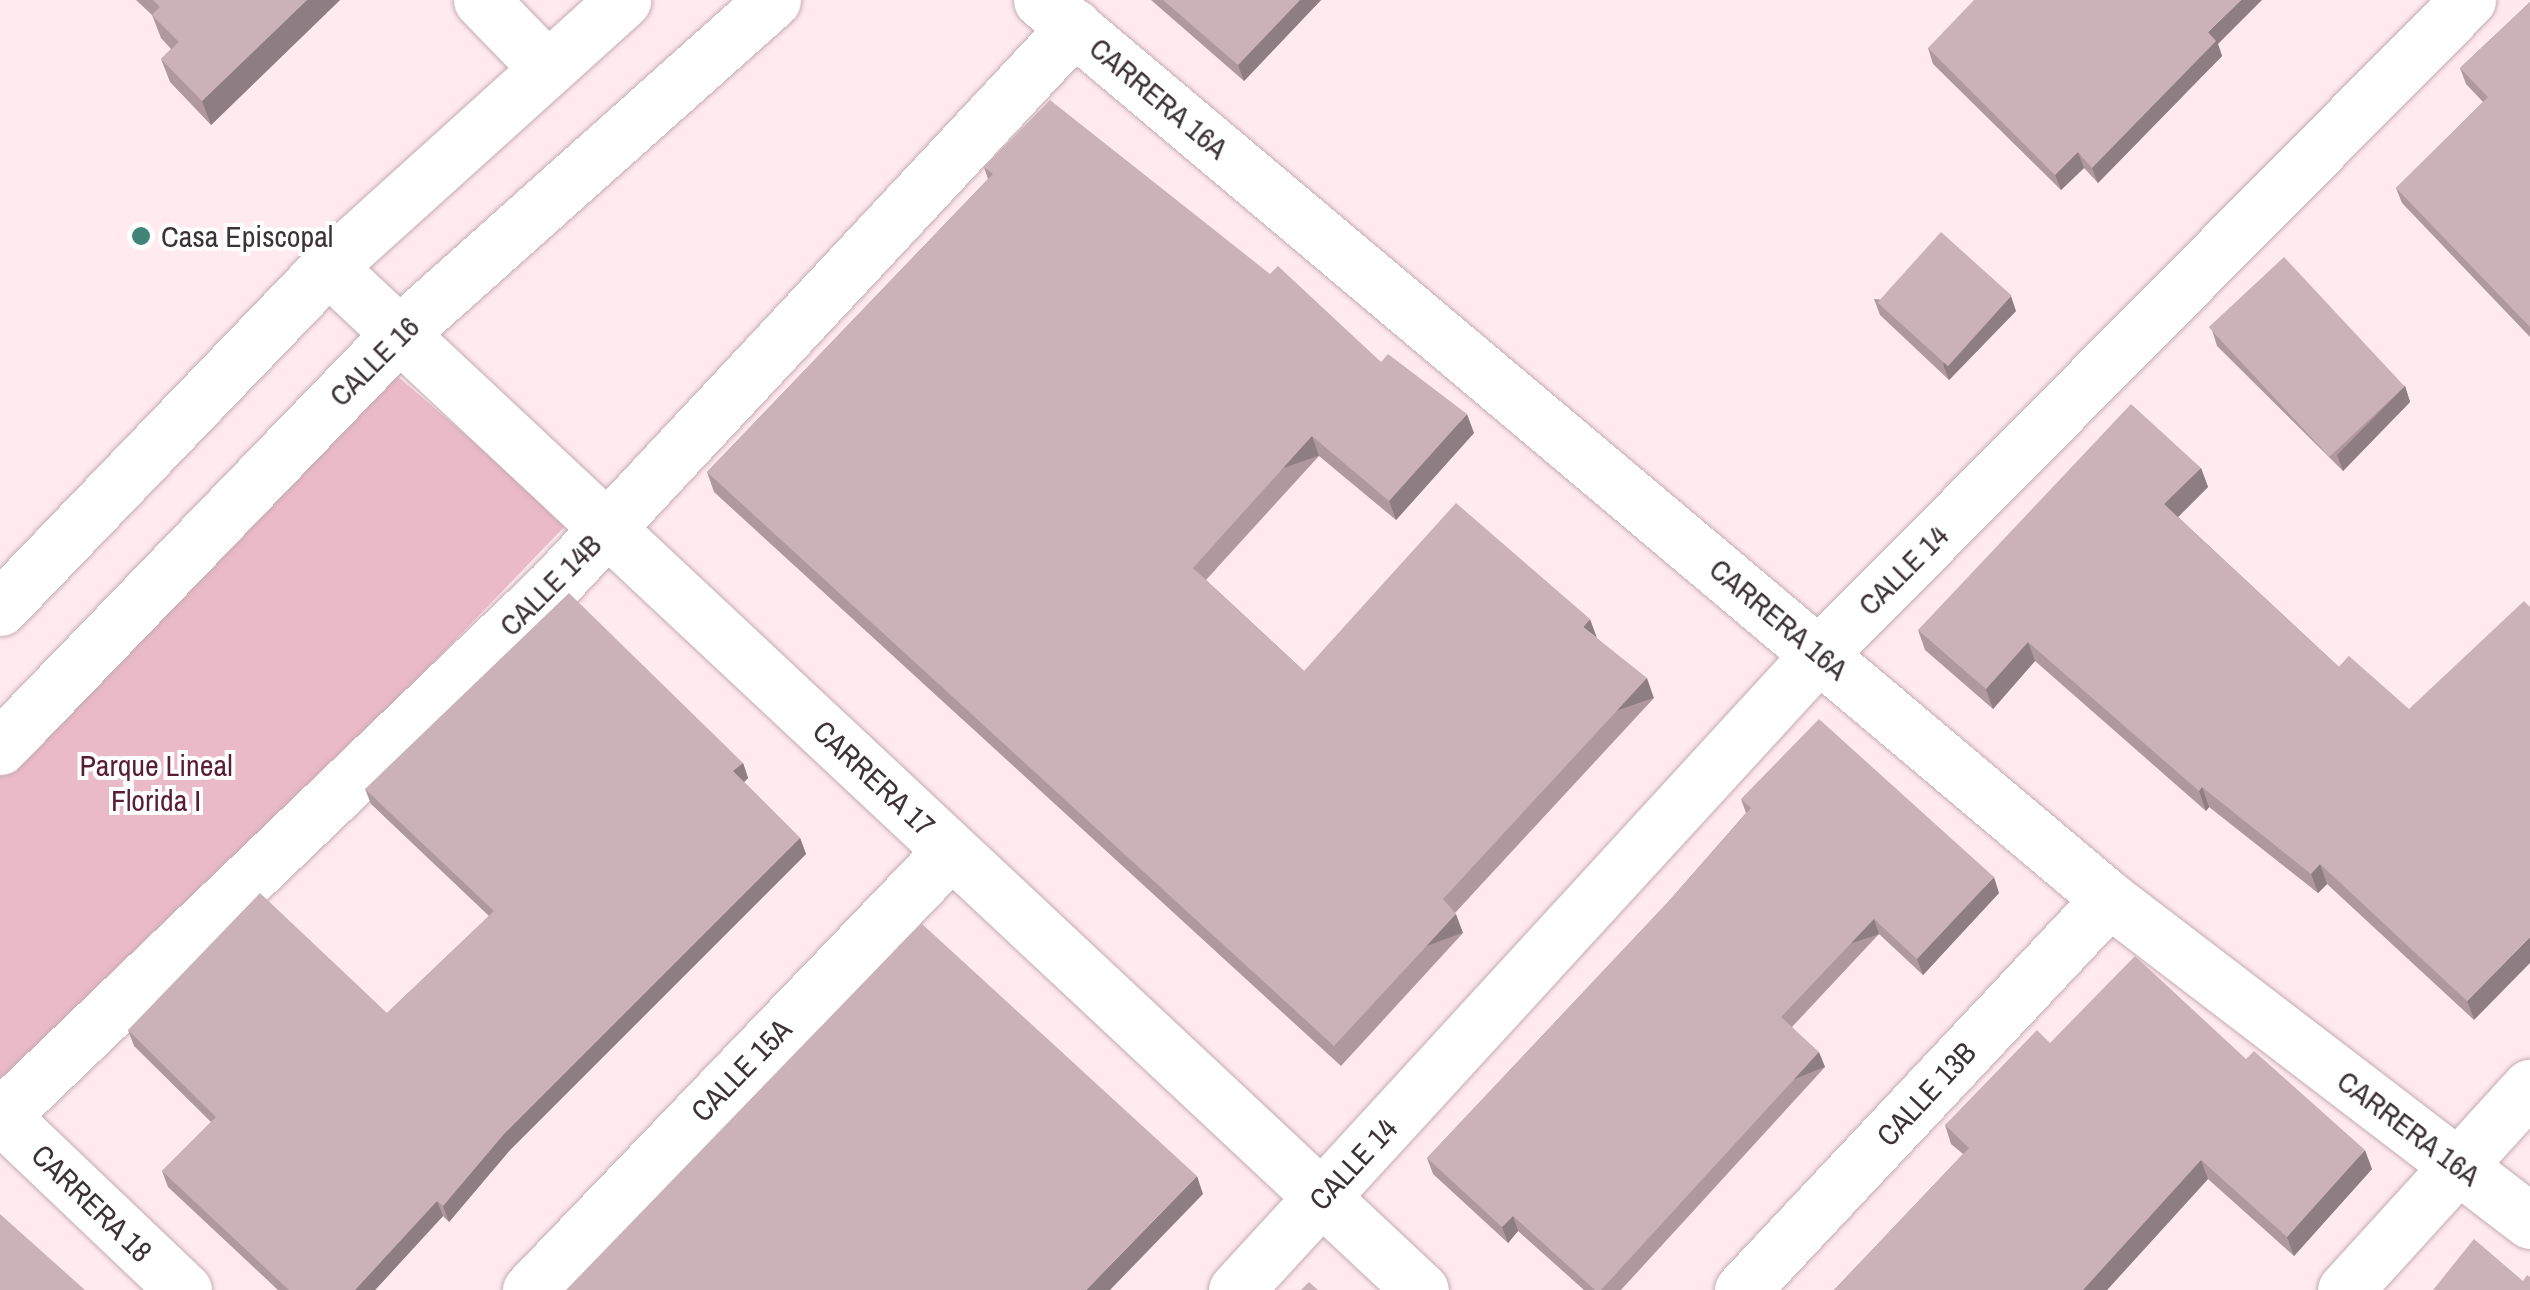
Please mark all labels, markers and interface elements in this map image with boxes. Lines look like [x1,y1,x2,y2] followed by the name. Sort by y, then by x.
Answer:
[1082,29,1236,167] street label: CARRERA 16A
[161,218,333,254] place label: Casa Episcopal
[130,225,152,247] marker: Casa Episcopal
[322,309,426,413] street label: CALLE 16
[1851,518,1955,622] street label: CALLE 14
[492,527,608,643] street label: CALLE 14B
[1702,550,1856,688] street label: CARRERA 16A
[805,712,943,844] street label: CARRERA 17
[79,747,233,818] park label: Parque Lineal Florida I
[683,1011,799,1129] street label: CALLE 15A
[1869,1035,1983,1153] street label: CALLE 13B
[2330,1062,2488,1194] street label: CARRERA 16A
[1302,1111,1404,1217] street label: CALLE 14
[24,1136,160,1270] street label: CARRERA 18

